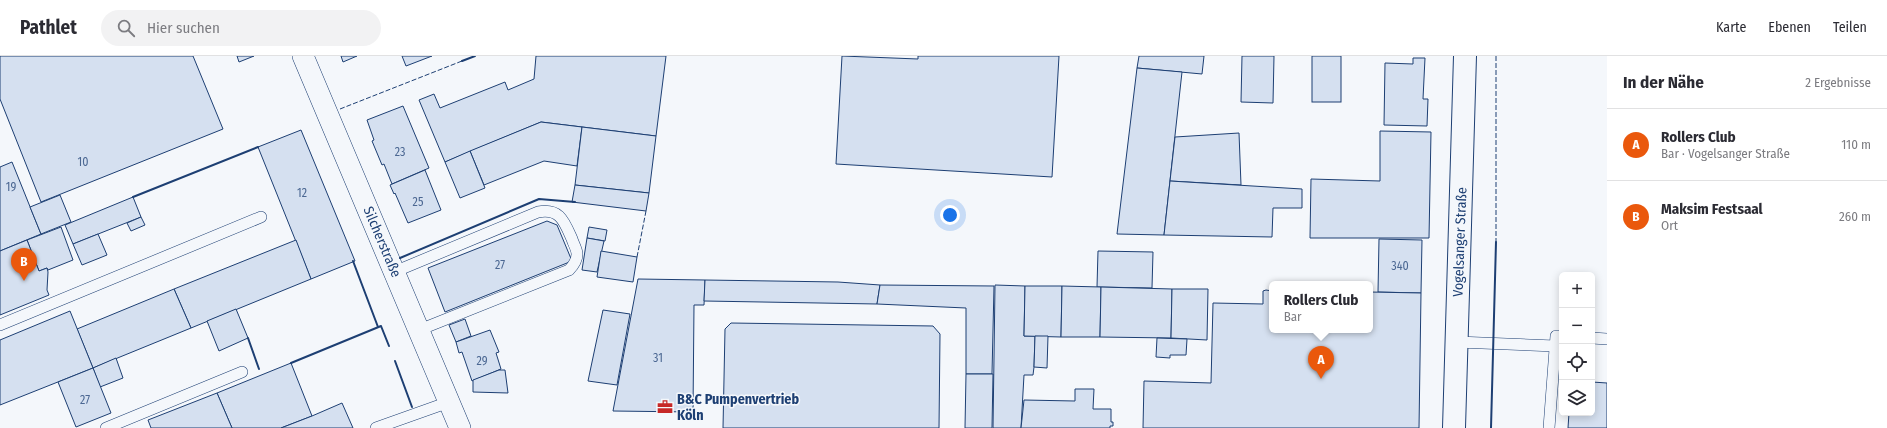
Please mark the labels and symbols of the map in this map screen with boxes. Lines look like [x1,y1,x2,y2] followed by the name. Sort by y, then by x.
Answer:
[395,145,405,159] house number: 23
[78,155,88,169] house number: 10
[6,180,16,194] house number: 19
[297,186,307,200] house number: 12
[1450,187,1470,297] street label: Vogelsanger Straße
[413,195,424,209] house number: 25
[359,204,405,280] street label: Silcherstraße
[940,205,960,225] your location
[11,248,37,281] pin: B
[495,258,505,272] house number: 27
[1391,259,1409,273] house number: 340
[1308,346,1334,379] pin: A
[653,351,663,365] house number: 31
[476,354,488,368] house number: 29
[677,391,799,424] place label: B&C Pumpenvertrieb Köln
[80,393,90,407] house number: 27
[656,398,674,416] office icon: B&C Pumpenvertrieb Köln

